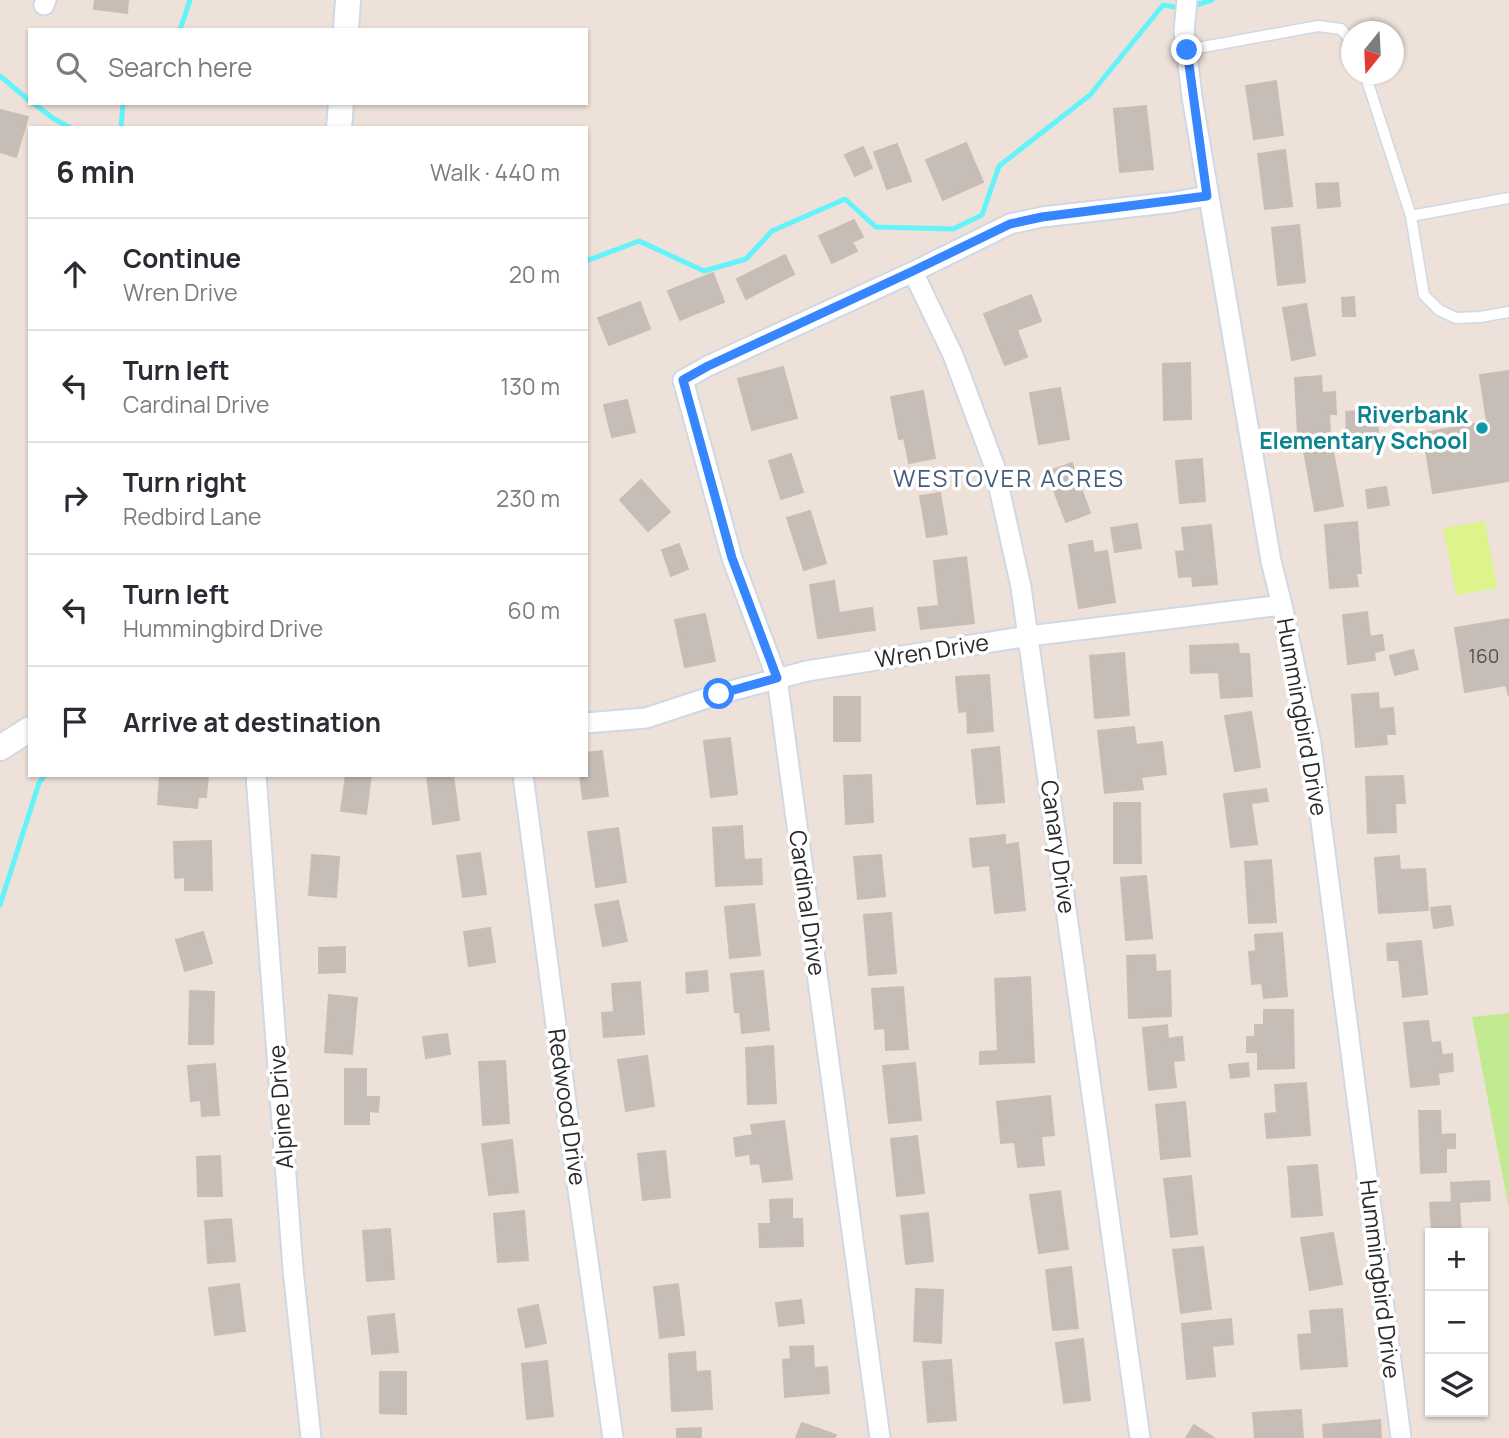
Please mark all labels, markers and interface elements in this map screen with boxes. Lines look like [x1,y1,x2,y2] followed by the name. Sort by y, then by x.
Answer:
[1341,21,1404,84] north arrow
[28,28,588,105] search box
[1171,34,1202,65] route end
[52,48,90,86] icon: search
[108,49,253,85] text: Search here
[56,151,135,192] text: 6 min
[430,156,560,188] text: Walk · 440 m
[123,240,241,276] text: Continue
[56,255,94,293] icon: ahead
[509,258,560,290] text: 20 m
[123,276,238,308] text: Wren Drive
[123,352,230,388] text: Turn left
[56,367,94,405] icon: left
[500,370,560,402] text: 130 m
[123,388,269,420] text: Cardinal Drive
[1259,398,1469,456] place label: Riverbank Elementary School
[1474,420,1490,436] marker: Riverbank Elementary School
[893,461,1125,494] district label: WESTOVER ACRES
[123,464,247,500] text: Turn right
[56,479,94,517] icon: right
[496,482,560,514] text: 230 m
[123,500,261,532] text: Redbird Lane
[123,576,230,612] text: Turn left
[56,591,94,629] icon: left
[508,594,560,626] text: 60 m
[123,612,323,644] text: Hummingbird Drive
[1270,616,1336,818] street label: Hummingbird Drive
[873,625,991,675] street label: Wren Drive
[1469,643,1499,669] house number: 160
[703,678,734,709] route start
[56,703,94,741] icon: arrive
[123,704,381,740] text: Arrive at destination
[1034,778,1084,916] street label: Canary Drive
[782,828,834,978] street label: Cardinal Drive
[541,1026,595,1187] street label: Redwood Drive
[260,1044,300,1170] street label: Alpine Drive
[1353,1178,1409,1380] street label: Hummingbird Drive
[1425,1228,1488,1417] map controls
[1425,1228,1488,1291] button: +
[1425,1291,1488,1354] button: −
[1425,1354,1488,1417] button: layers

